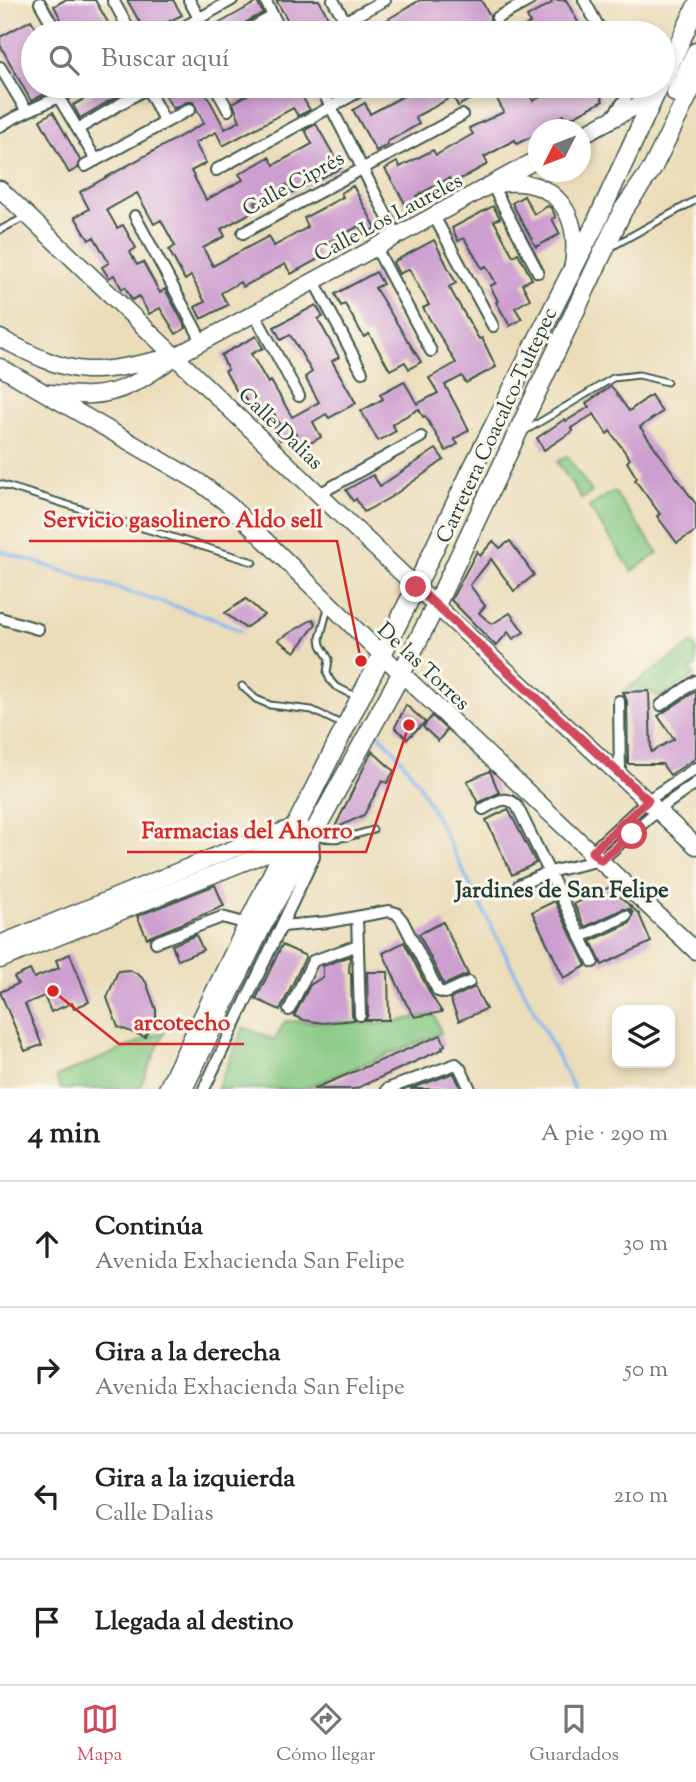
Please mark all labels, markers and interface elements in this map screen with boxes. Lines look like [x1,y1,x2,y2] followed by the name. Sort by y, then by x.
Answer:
[21,21,675,98] search box
[45,41,83,79] icon: search
[101,41,230,78] text: Buscar aquí
[528,119,591,182] north arrow
[238,144,350,225] street label: Calle Ciprés
[309,167,469,271] street label: Calle Los Laureles
[430,303,566,549] street label: Carretera Coacalco-Tultepec
[230,381,329,478] street label: Calle Dalias
[29,497,337,541] callout: Servicio gasolinero Aldo sell
[43,505,324,538] text: Servicio gasolinero Aldo sell
[400,571,431,602] route end
[369,616,476,718] street label: De las Torres
[127,808,366,852] callout: Farmacias del Ahorro
[141,816,353,849] text: Farmacias del Ahorro
[616,818,647,849] route start
[453,875,669,908] district label: Jardines de San Felipe
[119,1000,244,1044] callout: arcotecho
[612,1005,675,1068] map controls
[612,1005,675,1068] button: layers
[134,1008,231,1041] text: arcotecho
[28,1113,101,1156] text: 4 min
[541,1118,668,1151] text: A pie · 290 m
[95,1209,203,1246] text: Continúa
[28,1225,66,1263] icon: ahead
[623,1228,668,1261] text: 30 m
[95,1246,405,1279] text: Avenida Exhacienda San Felipe
[95,1335,280,1372] text: Gira a la derecha
[28,1351,66,1389] icon: right
[624,1354,668,1387] text: 50 m
[95,1372,405,1405] text: Avenida Exhacienda San Felipe
[95,1461,295,1498] text: Gira a la izquierda
[28,1477,66,1515] icon: left
[614,1480,668,1513] text: 210 m
[95,1498,213,1531] text: Calle Dalias
[28,1603,66,1641] icon: arrive
[95,1604,293,1641] text: Llegada al destino
[77,1700,122,1769] tab: Mapa
[276,1700,375,1769] tab: Cómo llegar
[529,1700,619,1769] tab: Guardados

